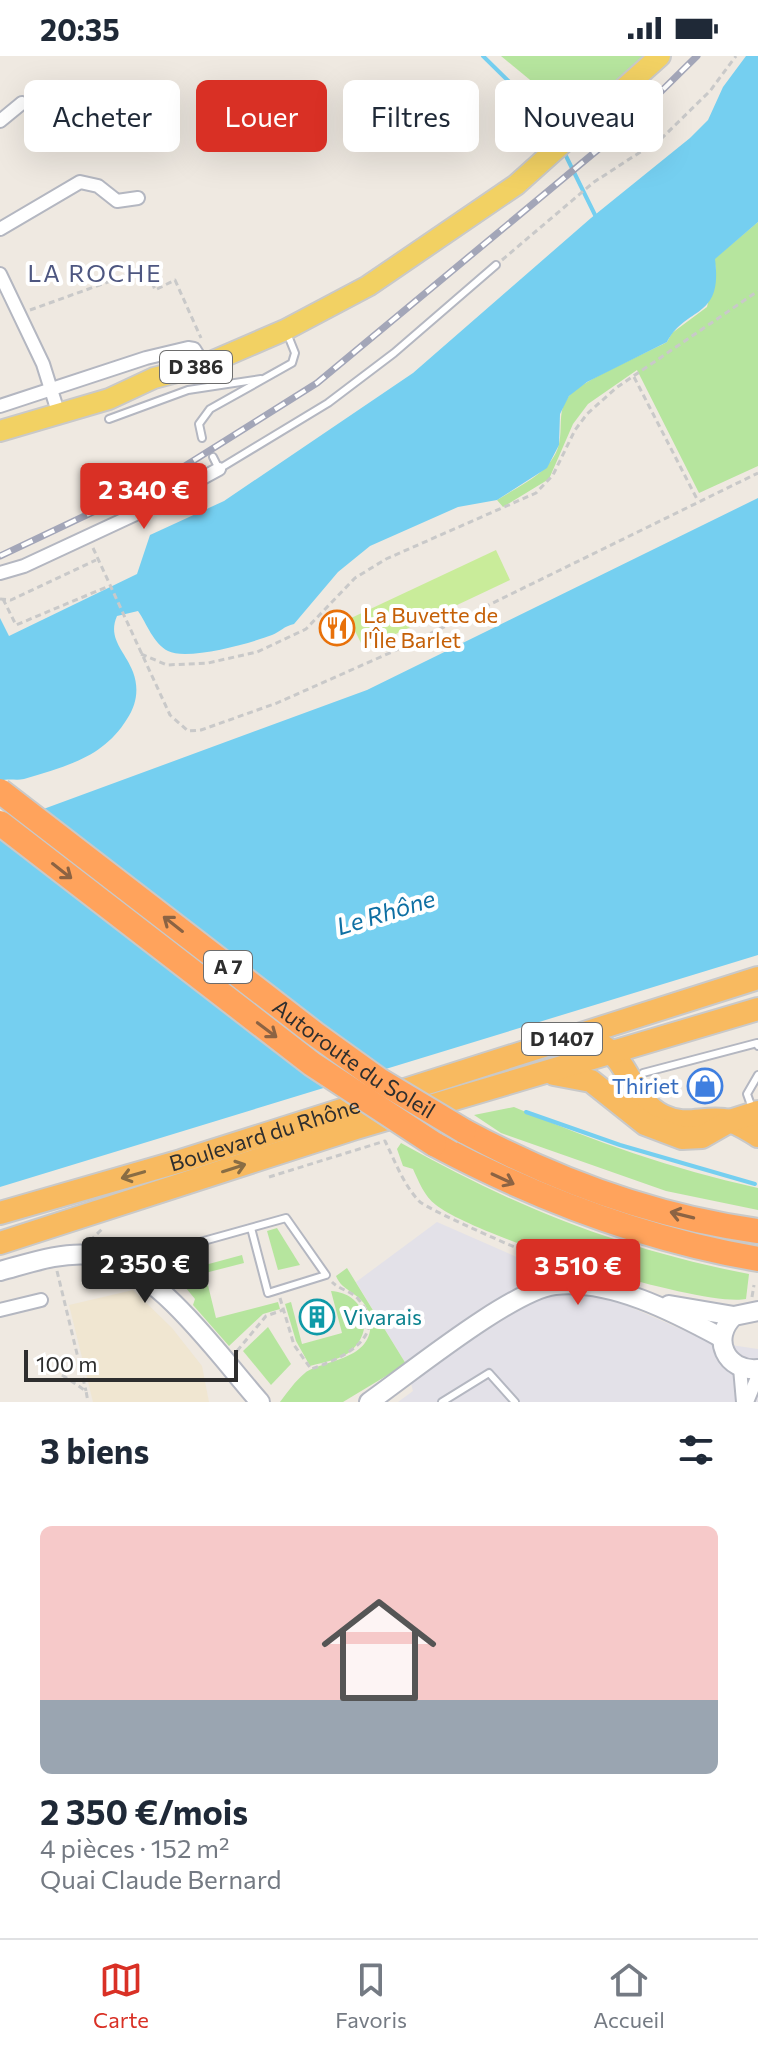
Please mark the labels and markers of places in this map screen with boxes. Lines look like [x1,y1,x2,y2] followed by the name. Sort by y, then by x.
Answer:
[70,463,218,531] pin: 2 340 €
[363,601,498,653] place label: La Buvette de l'Île Barlet
[318,609,356,647] restaurant icon: La Buvette de l'Île Barlet
[686,1067,724,1105] shop icon: Thiriet
[612,1072,679,1099] place label: Thiriet
[71,1237,219,1305] pin: 2 350 €
[504,1239,652,1307] pin: 3 510 €
[298,1298,336,1336] building icon: Vivarais
[343,1303,422,1330] place label: Vivarais

